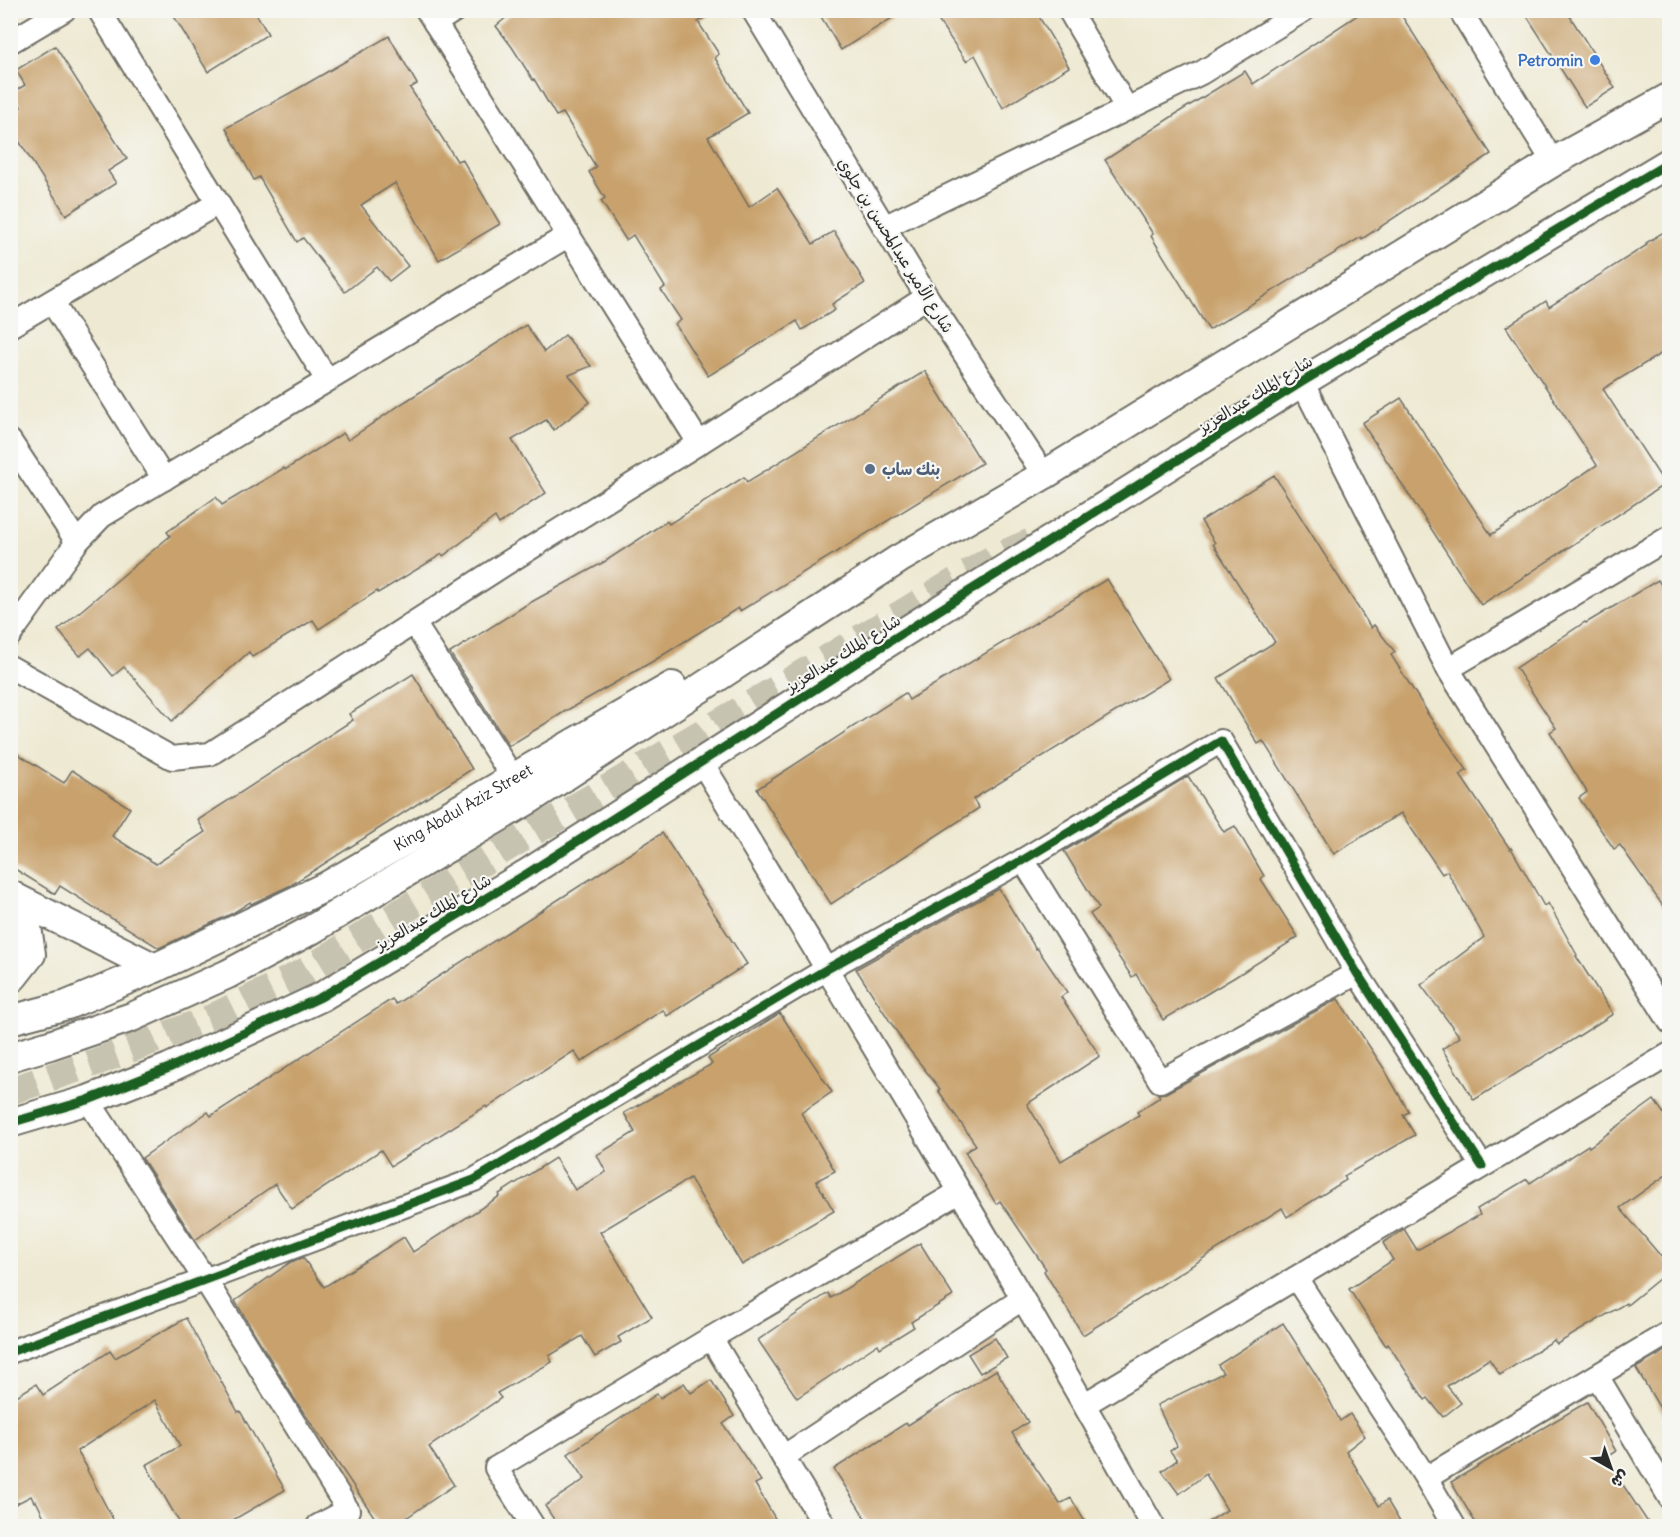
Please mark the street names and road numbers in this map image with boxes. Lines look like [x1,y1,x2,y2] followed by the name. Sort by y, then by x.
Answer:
[832,154,958,338] street label: شارع الأمير عبدالمحسن بن جلوي
[1192,351,1317,440] street label: شارع الملك عبدالعزيز
[780,610,905,699] street label: شارع الملك عبدالعزيز
[390,759,536,855] street label: King Abdul Aziz Street
[370,869,496,957] street label: شارع الملك عبدالعزيز

